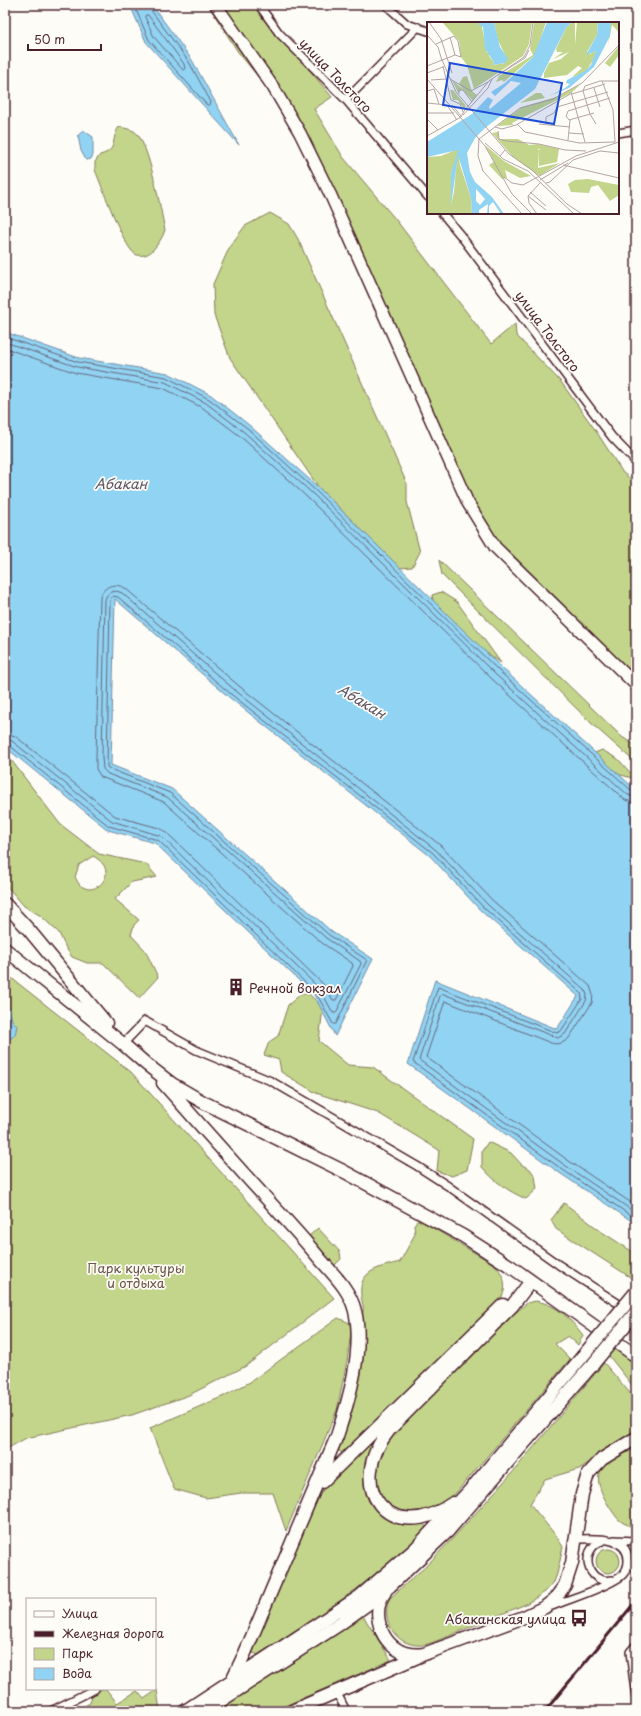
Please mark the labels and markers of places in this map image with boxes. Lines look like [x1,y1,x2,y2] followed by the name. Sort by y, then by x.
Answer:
[226,977,246,997] building icon: Речной вокзал
[249,978,341,997] place label: Речной вокзал
[569,1608,589,1628] bus stop icon: Абаканская улица
[445,1609,567,1628] place label: Абаканская улица

